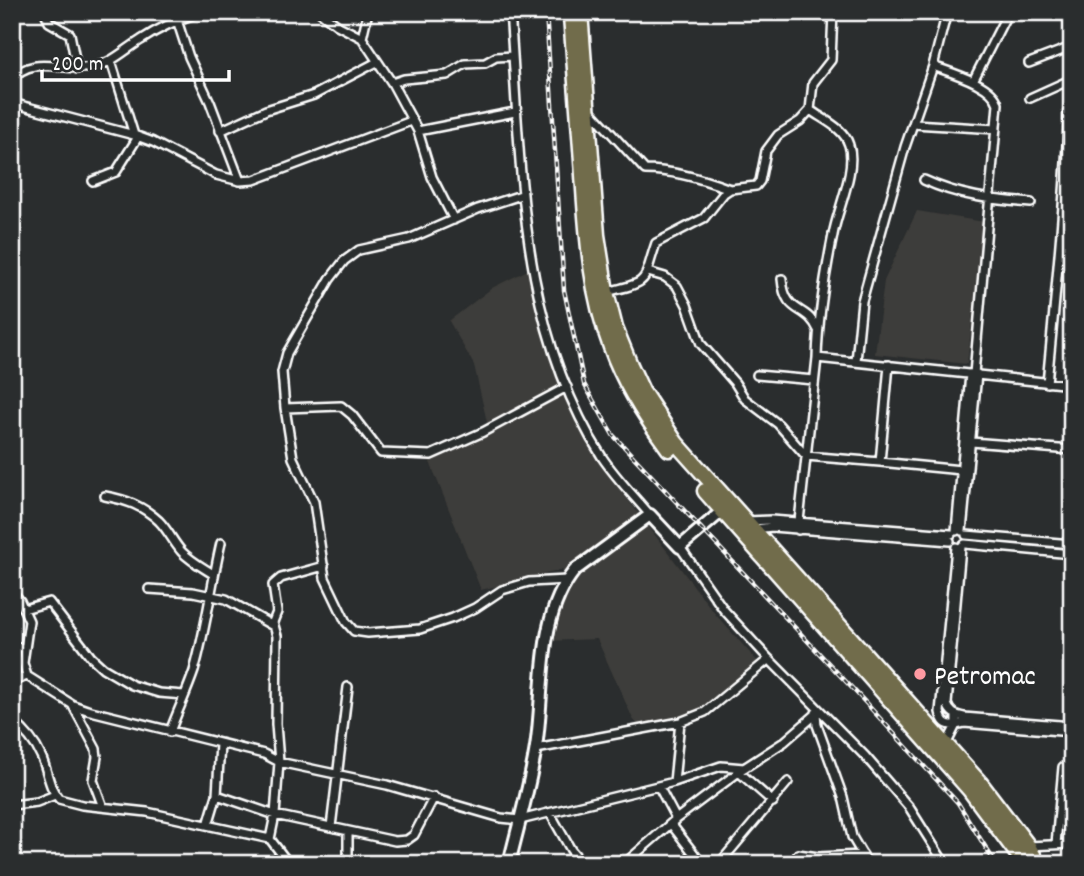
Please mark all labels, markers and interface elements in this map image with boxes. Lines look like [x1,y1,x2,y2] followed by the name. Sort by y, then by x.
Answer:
[42,38,229,82] scale bar
[52,51,103,81] text: 200 m
[934,659,1036,699] place label: Petromac
[912,666,928,682] marker: Petromac

